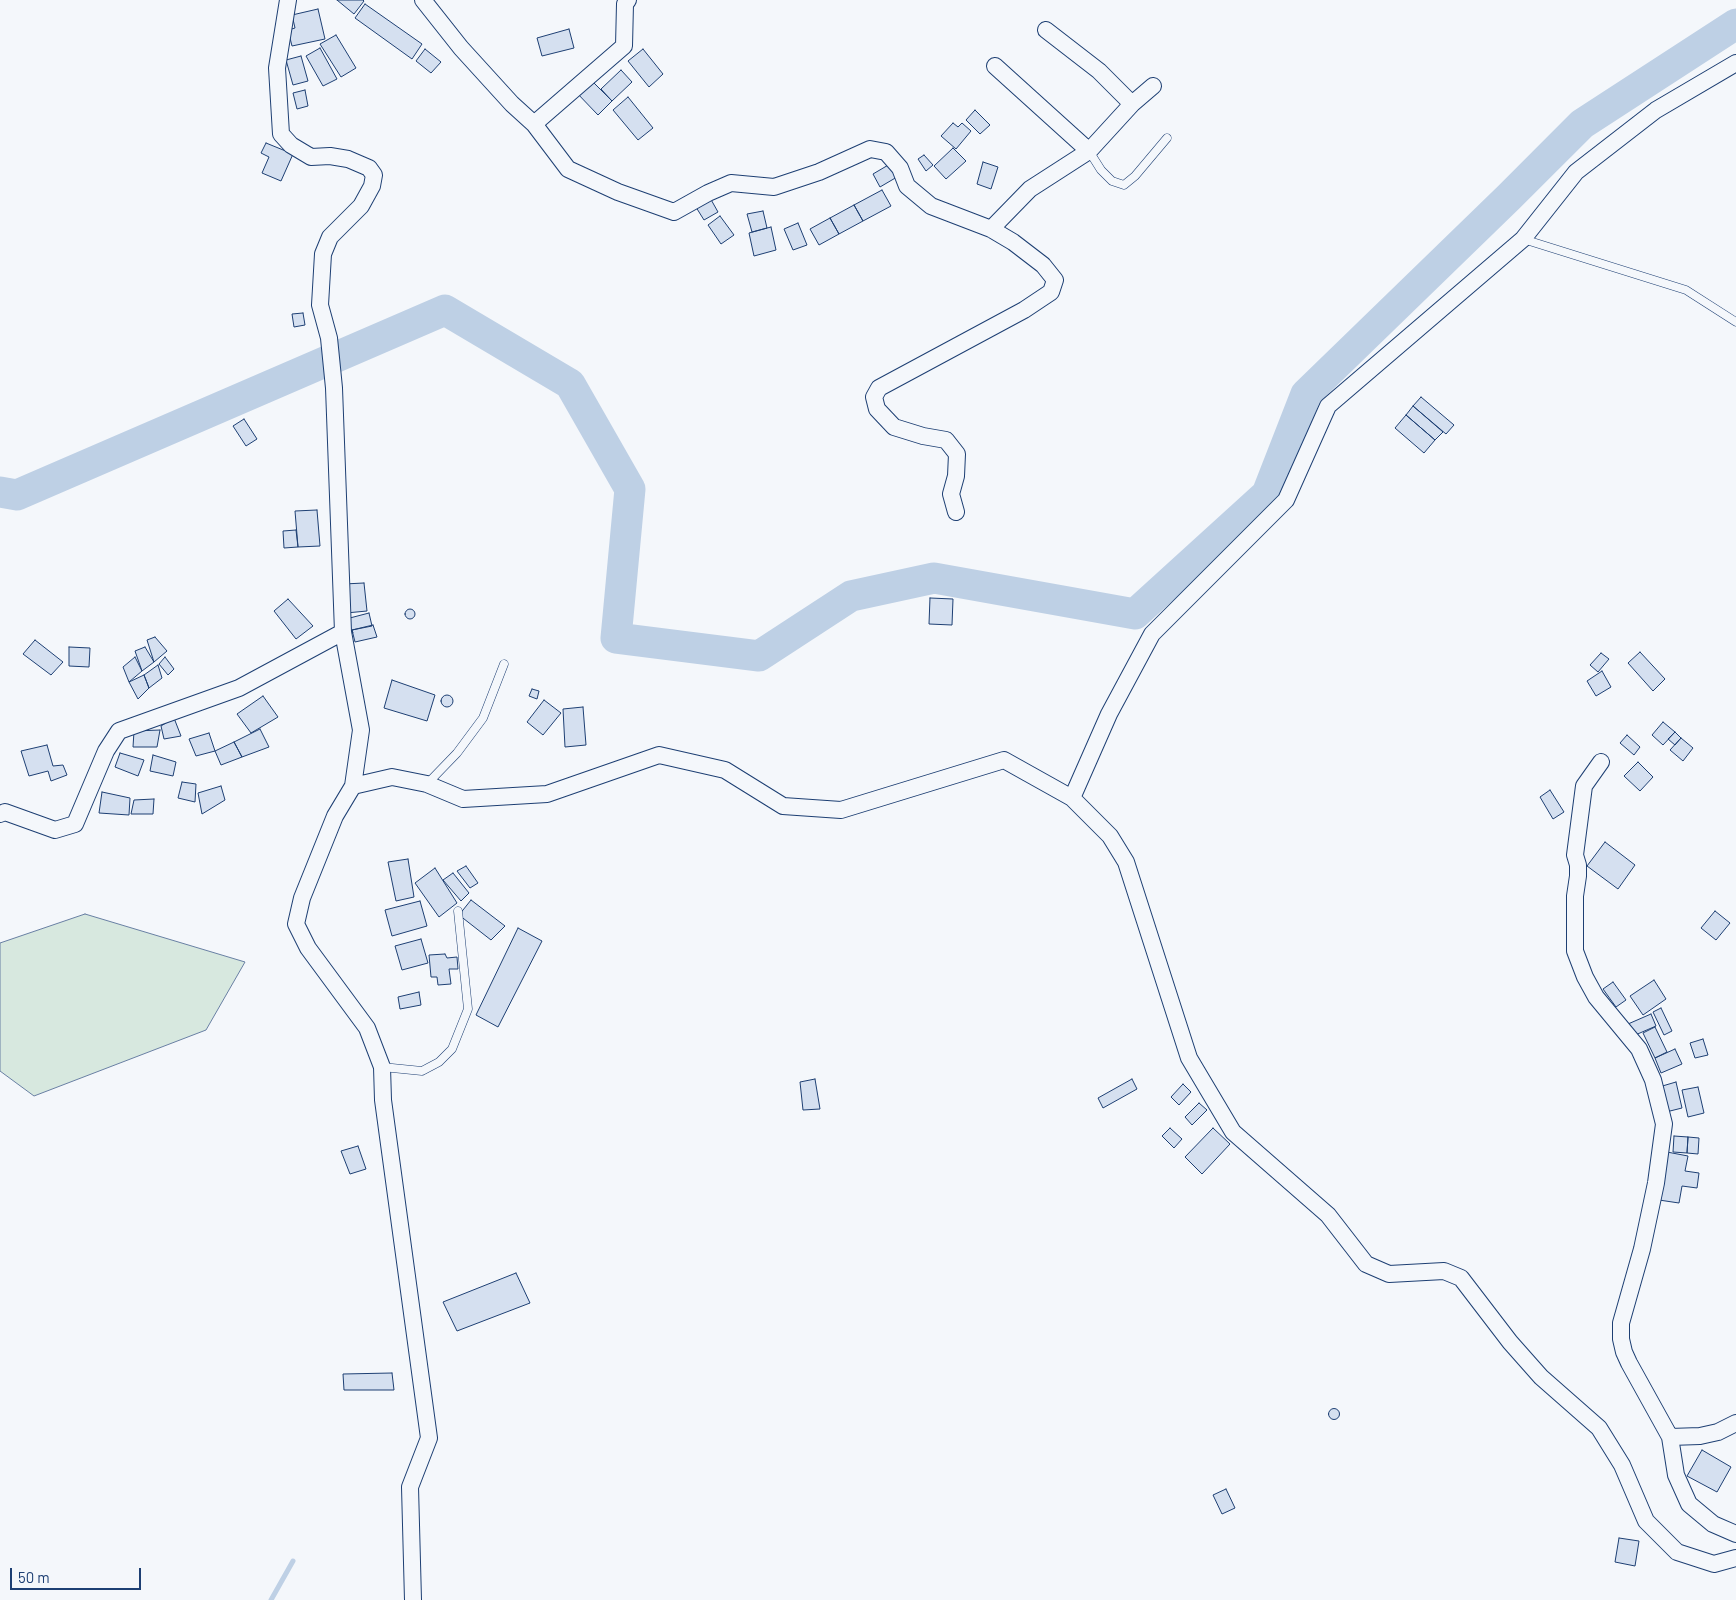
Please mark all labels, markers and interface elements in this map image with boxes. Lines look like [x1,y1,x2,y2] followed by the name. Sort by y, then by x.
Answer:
[12,1558,144,1590] scale bar
[18,1568,50,1586] text: 50 m

